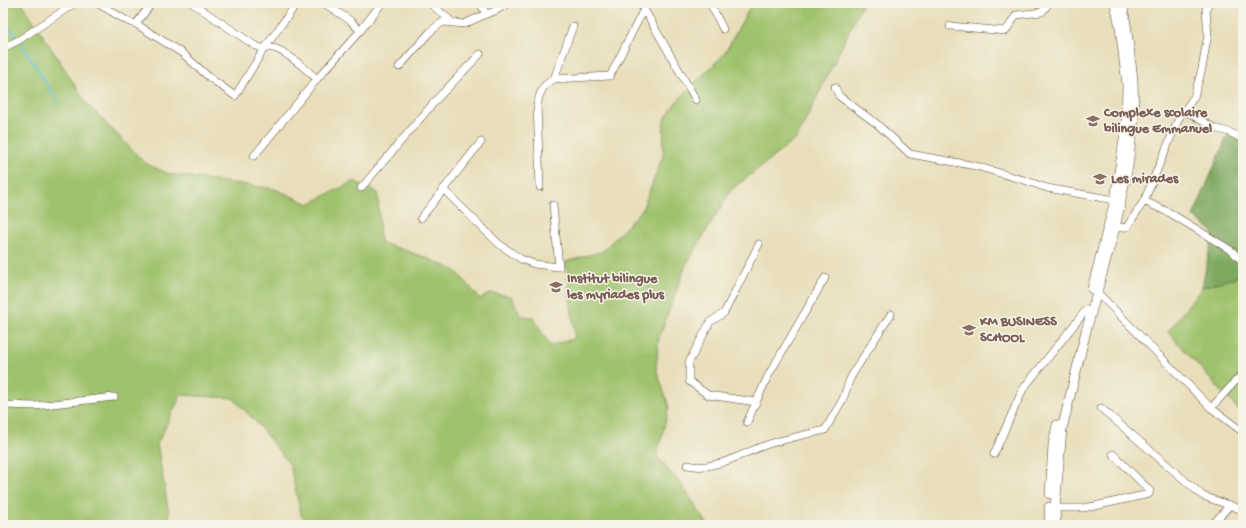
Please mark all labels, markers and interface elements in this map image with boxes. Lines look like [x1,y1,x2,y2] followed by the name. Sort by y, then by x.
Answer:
[1103,105,1212,138] place label: Complexe scolaire bilingue Emmanuel
[1085,113,1101,129] school or university icon: Complexe scolaire bilingue Emmanuel
[1092,171,1108,187] school or university icon: Les mirades
[1111,171,1179,188] place label: Les mirades
[566,271,665,304] place label: Institut bilingue les myriades plus
[548,279,564,295] school or university icon: Institut bilingue les myriades plus
[979,314,1057,347] place label: KM BUSINESS SCHOOL
[961,322,977,338] school or university icon: KM BUSINESS SCHOOL

